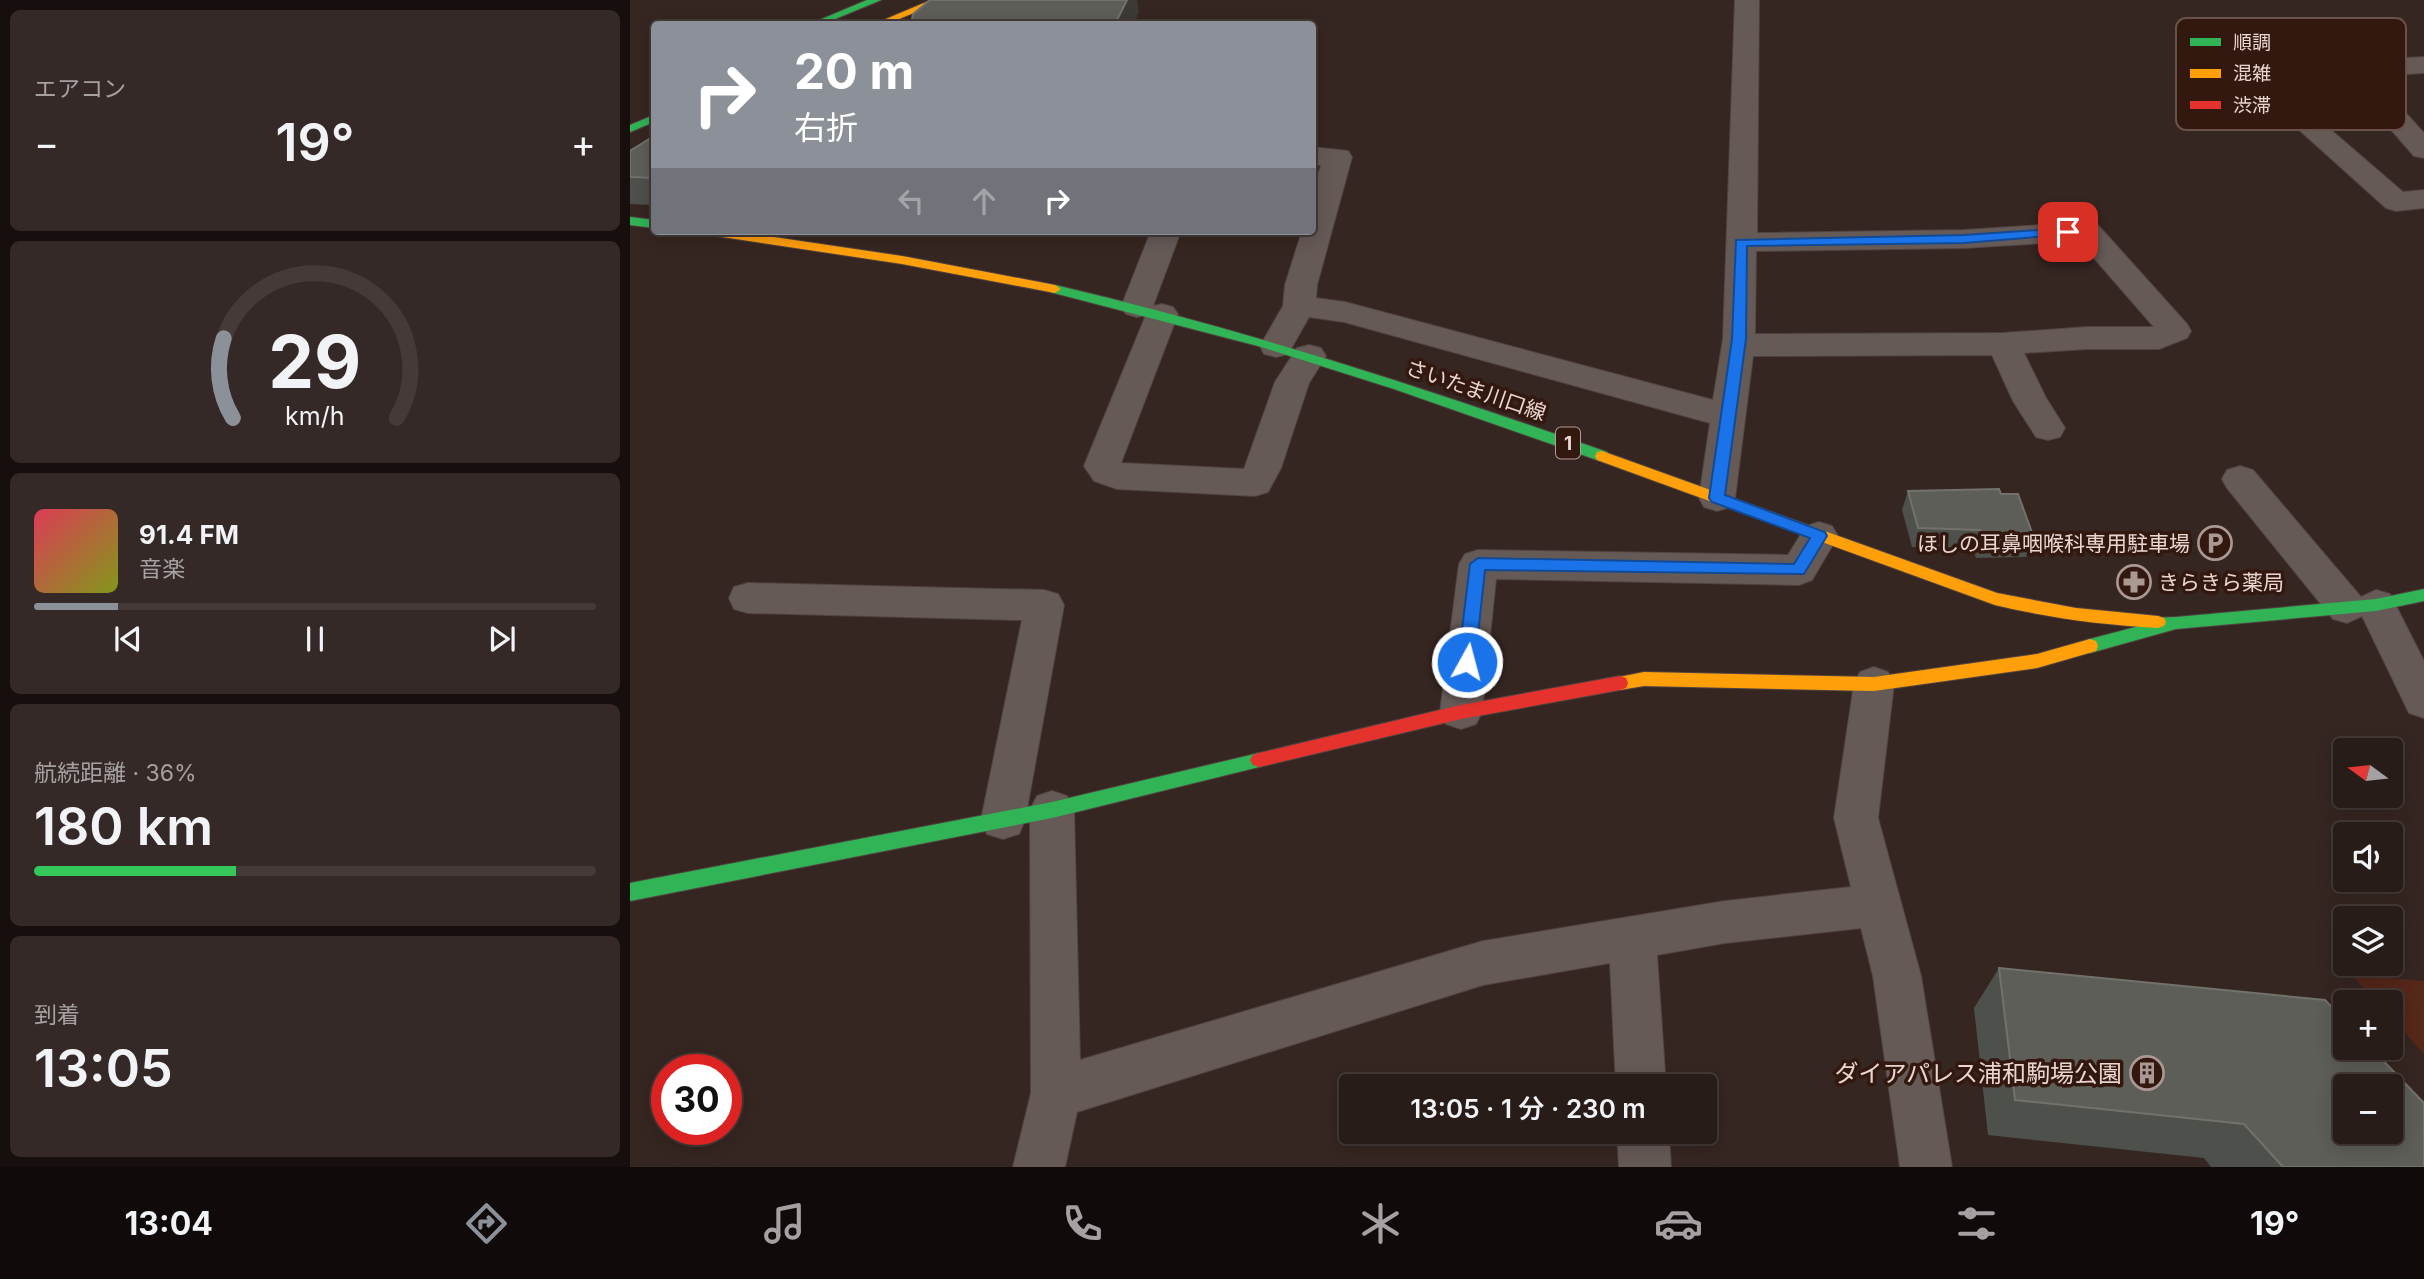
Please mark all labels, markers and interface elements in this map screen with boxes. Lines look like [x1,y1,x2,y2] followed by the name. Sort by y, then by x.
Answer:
[2176,18,2406,130] legend
[2233,31,2271,54] text: 順調
[794,42,914,101] text: 20 m
[679,49,770,140] icon: right
[2233,62,2271,85] text: 混雑
[34,75,126,103] text: エアコン
[2233,94,2271,117] text: 渋滞
[794,108,858,147] text: 右折
[275,111,355,174] text: 19°
[34,120,59,166] text: −
[571,120,596,166] text: +
[892,182,930,220] icon: left
[965,182,1003,220] icon: ahead
[1038,182,1076,220] icon: right
[2038,202,2098,262] pin
[2049,213,2087,251] icon: arrive
[268,318,362,407] text: 29
[1403,354,1549,426] street label: さいたま川口線
[285,401,345,431] text: km/h
[1556,428,1580,458] road number: 1
[139,519,239,550] text: 91.4 FM
[2196,524,2234,562] parking icon: ほしの耳鼻咽喉科専用駐車場
[1917,531,2190,556] place label: ほしの耳鼻咽喉科専用駐車場
[139,555,185,583] text: 音楽
[2115,563,2153,601] pharmacy icon: きらきら薬局
[2158,570,2284,595] place label: きらきら薬局
[109,620,147,658] icon: previous
[296,620,334,658] icon: pause
[483,620,521,658] icon: next
[1430,625,1504,699] position arrow
[2333,738,2403,808] north arrow
[2333,738,2403,1144] map controls
[34,759,197,787] text: 航続距離 · 36%
[34,795,213,858] text: 180 km
[2333,822,2403,892] button: sound
[2333,906,2403,976] button: layers
[2333,990,2403,1060] button: +
[34,1001,80,1029] text: 到着
[34,1037,173,1100] text: 13:05
[651,1054,742,1145] speed limit sign: 30
[2128,1054,2166,1092] building icon: ダイアパレス浦和駒場公園
[1834,1059,2122,1088] place label: ダイアパレス浦和駒場公園
[2333,1074,2403,1144] button: −
[1410,1093,1646,1124] text: 13:05 · 1 分 · 230 m
[462,1199,511,1248] icon: directions
[760,1199,809,1248] icon: music
[1058,1199,1107,1248] icon: phone
[1356,1199,1405,1248] icon: climate
[1654,1199,1703,1248] icon: car
[1952,1199,2001,1248] icon: filters
[125,1204,213,1243] text: 13:04
[2250,1204,2299,1243] text: 19°

